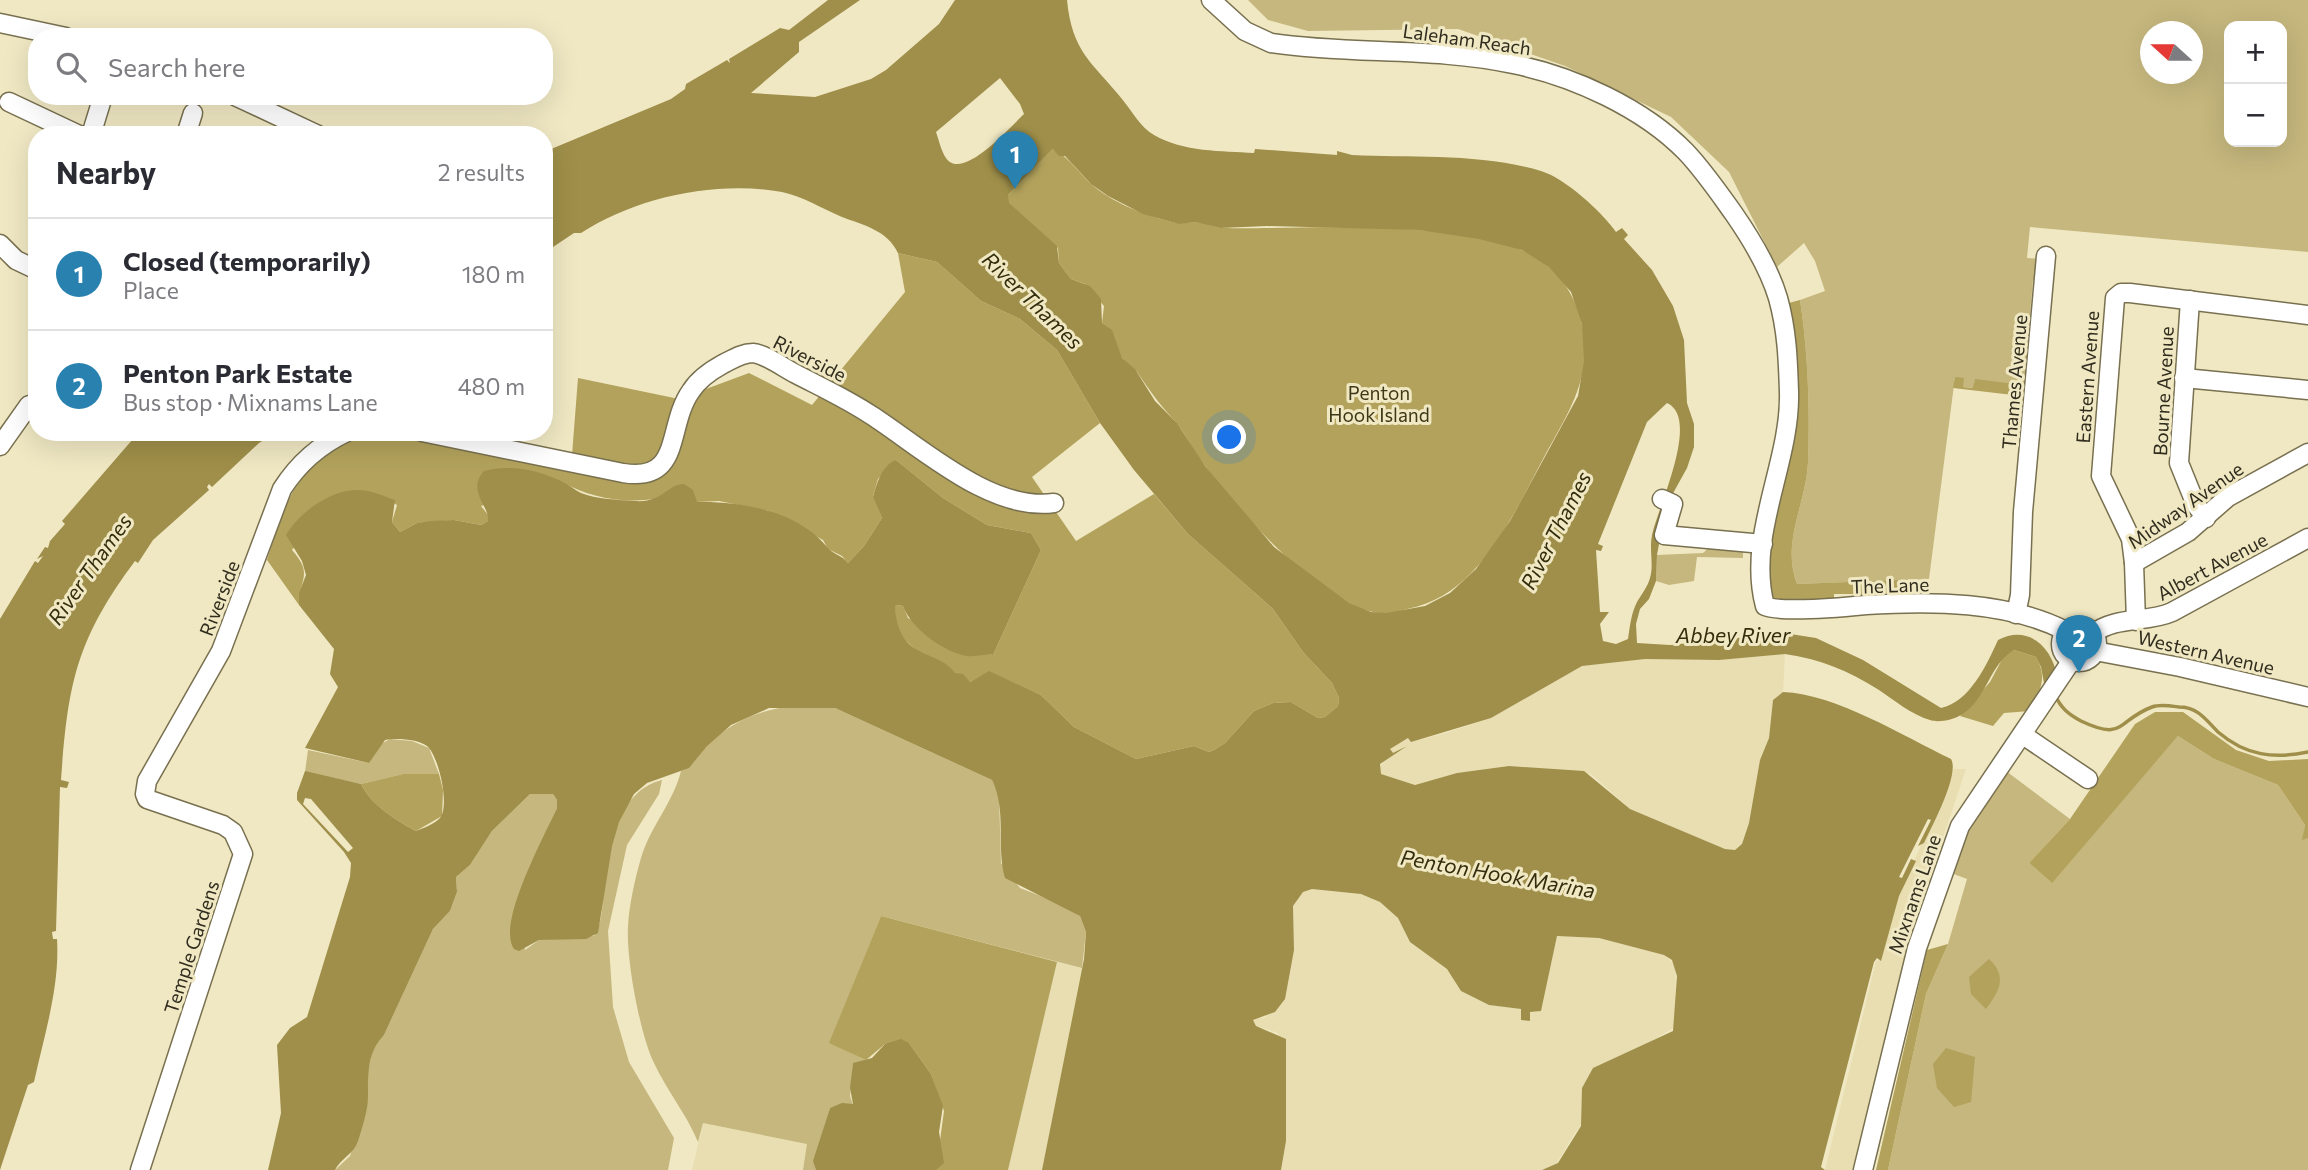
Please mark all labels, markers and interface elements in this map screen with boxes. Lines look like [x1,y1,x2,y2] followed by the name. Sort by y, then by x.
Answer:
[1401,19,1533,59] street label: Laleham Reach
[2140,21,2203,84] north arrow
[2224,21,2287,147] map controls
[2224,21,2287,84] button: +
[28,28,553,105] search box
[52,48,90,86] icon: search
[108,51,246,82] text: Search here
[2224,84,2287,147] button: −
[992,131,1038,189] pin: 1
[56,153,156,190] text: Nearby
[438,158,525,186] text: 2 results
[123,245,371,276] text: Closed (temporarily)
[978,246,1088,354] water label: River Thames
[74,260,84,288] text: 1
[462,260,525,288] text: 180 m
[123,276,179,304] text: Place
[2071,310,2103,444] street label: Eastern Avenue
[1997,314,2031,450] street label: Thames Avenue
[2148,326,2178,456] street label: Bourne Avenue
[770,330,850,386] street label: Riverside
[123,357,352,388] text: Penton Park Estate
[72,372,86,400] text: 2
[458,372,525,400] text: 480 m
[1328,381,1430,426] park label: Penton Hook Island
[123,388,378,416] text: Bus stop · Mixnams Lane
[1212,420,1246,454] your location
[2123,457,2247,553] street label: Midway Avenue
[1515,467,1595,593] water label: River Thames
[42,509,136,629] water label: River Thames
[2153,527,2271,605] street label: Albert Avenue
[194,557,244,639] street label: Riverside
[1850,572,1930,598] street label: The Lane
[2056,615,2102,673] pin: 2
[1675,622,1791,647] water label: Abbey River
[2135,625,2277,679] street label: Western Avenue
[1883,831,1945,957] street label: Mixnams Lane
[1399,844,1597,902] water label: Penton Hook Marina
[159,877,223,1017] street label: Temple Gardens

